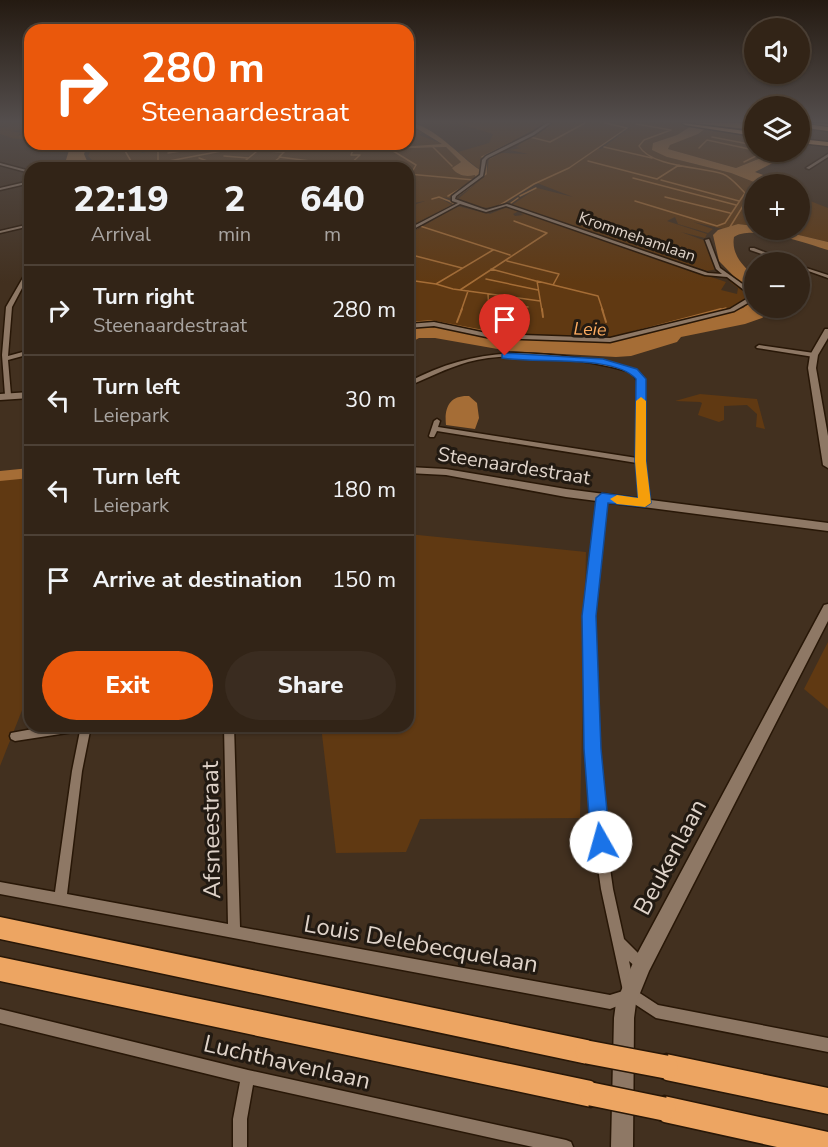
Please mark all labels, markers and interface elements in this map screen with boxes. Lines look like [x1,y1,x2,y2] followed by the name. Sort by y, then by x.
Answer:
[744,18,810,318] map controls
[744,18,810,84] button: sound
[141,40,265,97] text: 280 m
[42,48,120,126] icon: right
[141,94,349,131] text: Steenaardestraat
[744,96,810,162] button: layers
[744,174,810,240] button: +
[73,175,169,224] text: 22:19
[224,175,245,224] text: 2
[300,175,365,224] text: 640
[576,207,698,267] street label: Krommehamlaan
[91,221,151,248] text: Arrival
[218,221,251,248] text: min
[324,221,341,248] text: m
[744,252,810,318] button: −
[93,282,194,312] text: Turn right
[42,294,75,327] icon: right
[479,294,530,356] pin
[332,295,396,325] text: 280 m
[488,303,521,336] icon: arrive
[93,312,247,339] text: Steenaardestraat
[573,316,607,342] water label: Leie
[93,372,180,402] text: Turn left
[42,384,75,417] icon: left
[345,385,396,415] text: 30 m
[93,402,169,429] text: Leiepark
[436,441,593,492] street label: Steenaardestraat
[93,462,180,492] text: Turn left
[42,474,75,507] icon: left
[332,475,396,505] text: 180 m
[93,492,169,519] text: Leiepark
[42,564,75,597] icon: arrive
[93,565,302,595] text: Arrive at destination
[332,565,396,595] text: 150 m
[42,651,213,720] button: Exit
[225,651,396,720] button: Share
[194,760,228,899] street label: Afsneestraat
[626,794,714,920] street label: Beukenlaan
[569,810,633,874] position arrow
[301,908,541,980] street label: Louis Delebecquelaan
[200,1027,374,1097] street label: Luchthavenlaan

